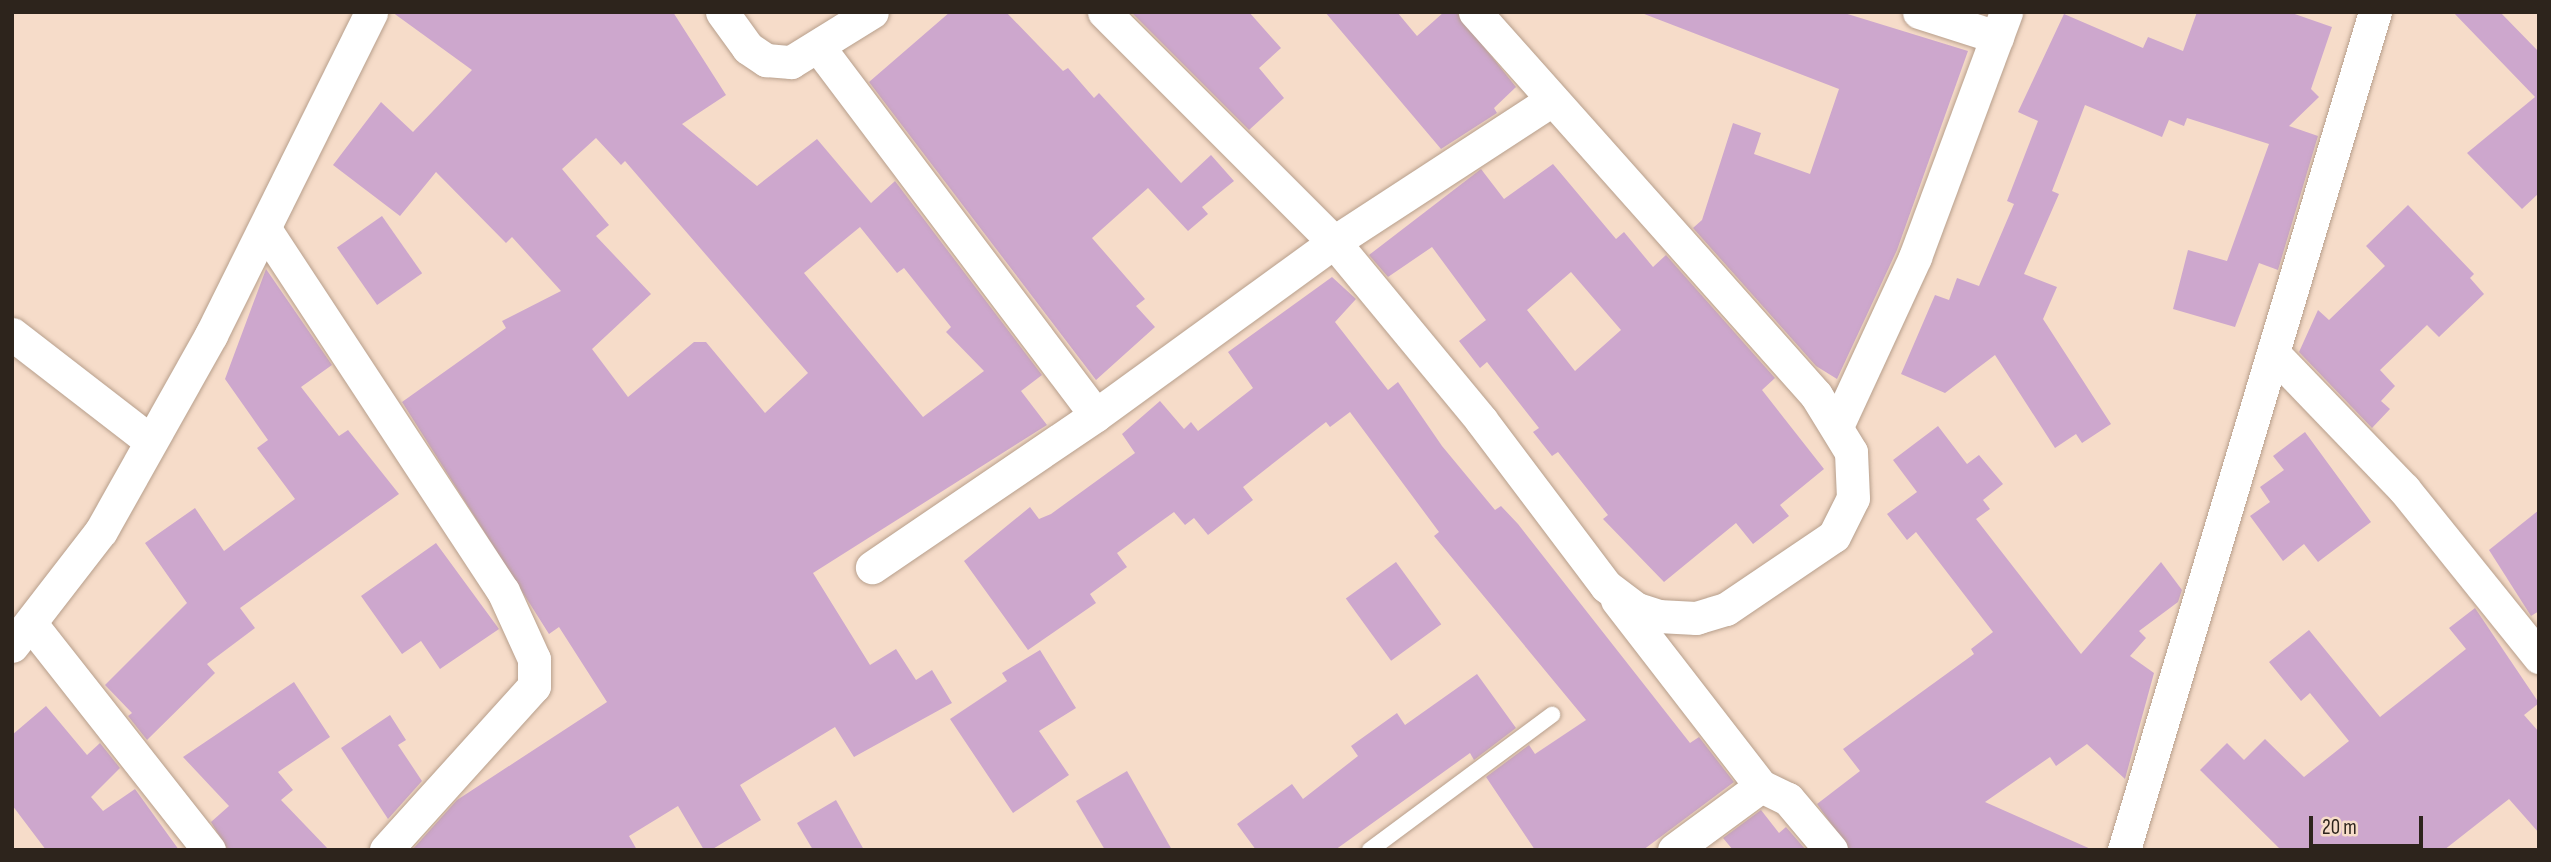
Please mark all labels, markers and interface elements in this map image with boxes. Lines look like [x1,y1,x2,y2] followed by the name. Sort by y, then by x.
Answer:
[2313,802,2427,846] scale bar
[2322,815,2357,840] text: 20 m

